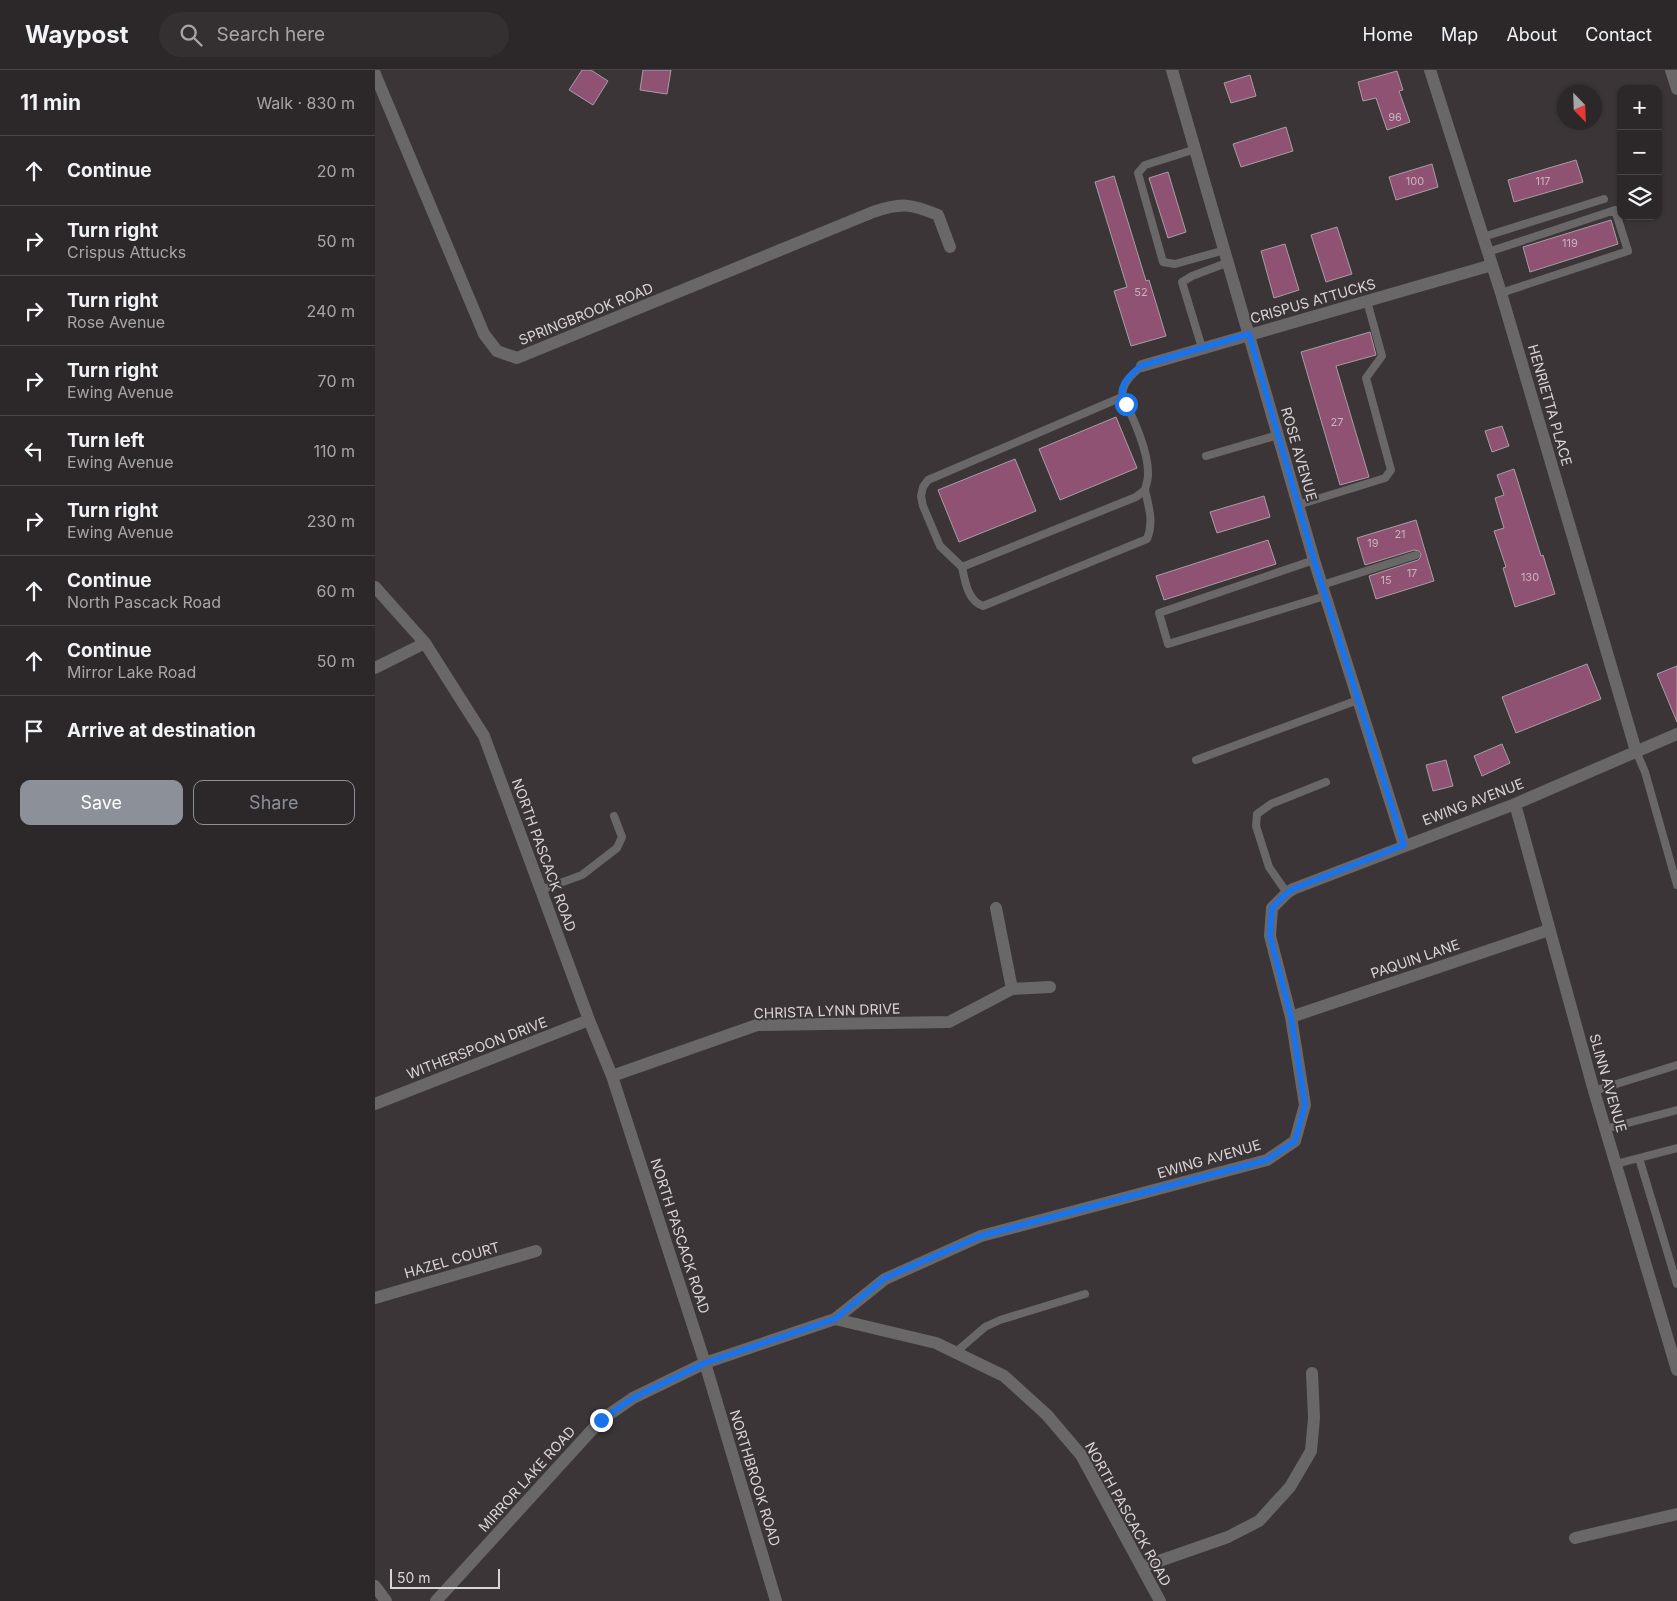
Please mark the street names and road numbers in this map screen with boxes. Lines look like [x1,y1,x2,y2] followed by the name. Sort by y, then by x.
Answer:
[1248,274,1378,327] street label: CRISPUS ATTUCKS
[516,279,656,348] street label: SPRINGBROOK ROAD
[1525,342,1576,468] street label: HENRIETTA PLACE
[1278,405,1321,503] street label: ROSE AVENUE
[1420,774,1526,829] street label: EWING AVENUE
[509,776,580,934] street label: NORTH PASCACK ROAD
[1368,935,1462,982] street label: PAQUIN LANE
[753,999,901,1022] street label: CHRISTA LYNN DRIVE
[404,1013,550,1082] street label: WITHERSPOON DRIVE
[1586,1032,1631,1134] street label: SLINN AVENUE
[1155,1136,1263,1181] street label: EWING AVENUE
[647,1156,714,1315] street label: NORTH PASCACK ROAD
[402,1238,502,1281] street label: HAZEL COURT
[727,1408,784,1548] street label: NORTHBROOK ROAD
[475,1422,579,1535] street label: MIRROR LAKE ROAD
[1082,1439,1175,1589] street label: NORTH PASCACK ROAD

